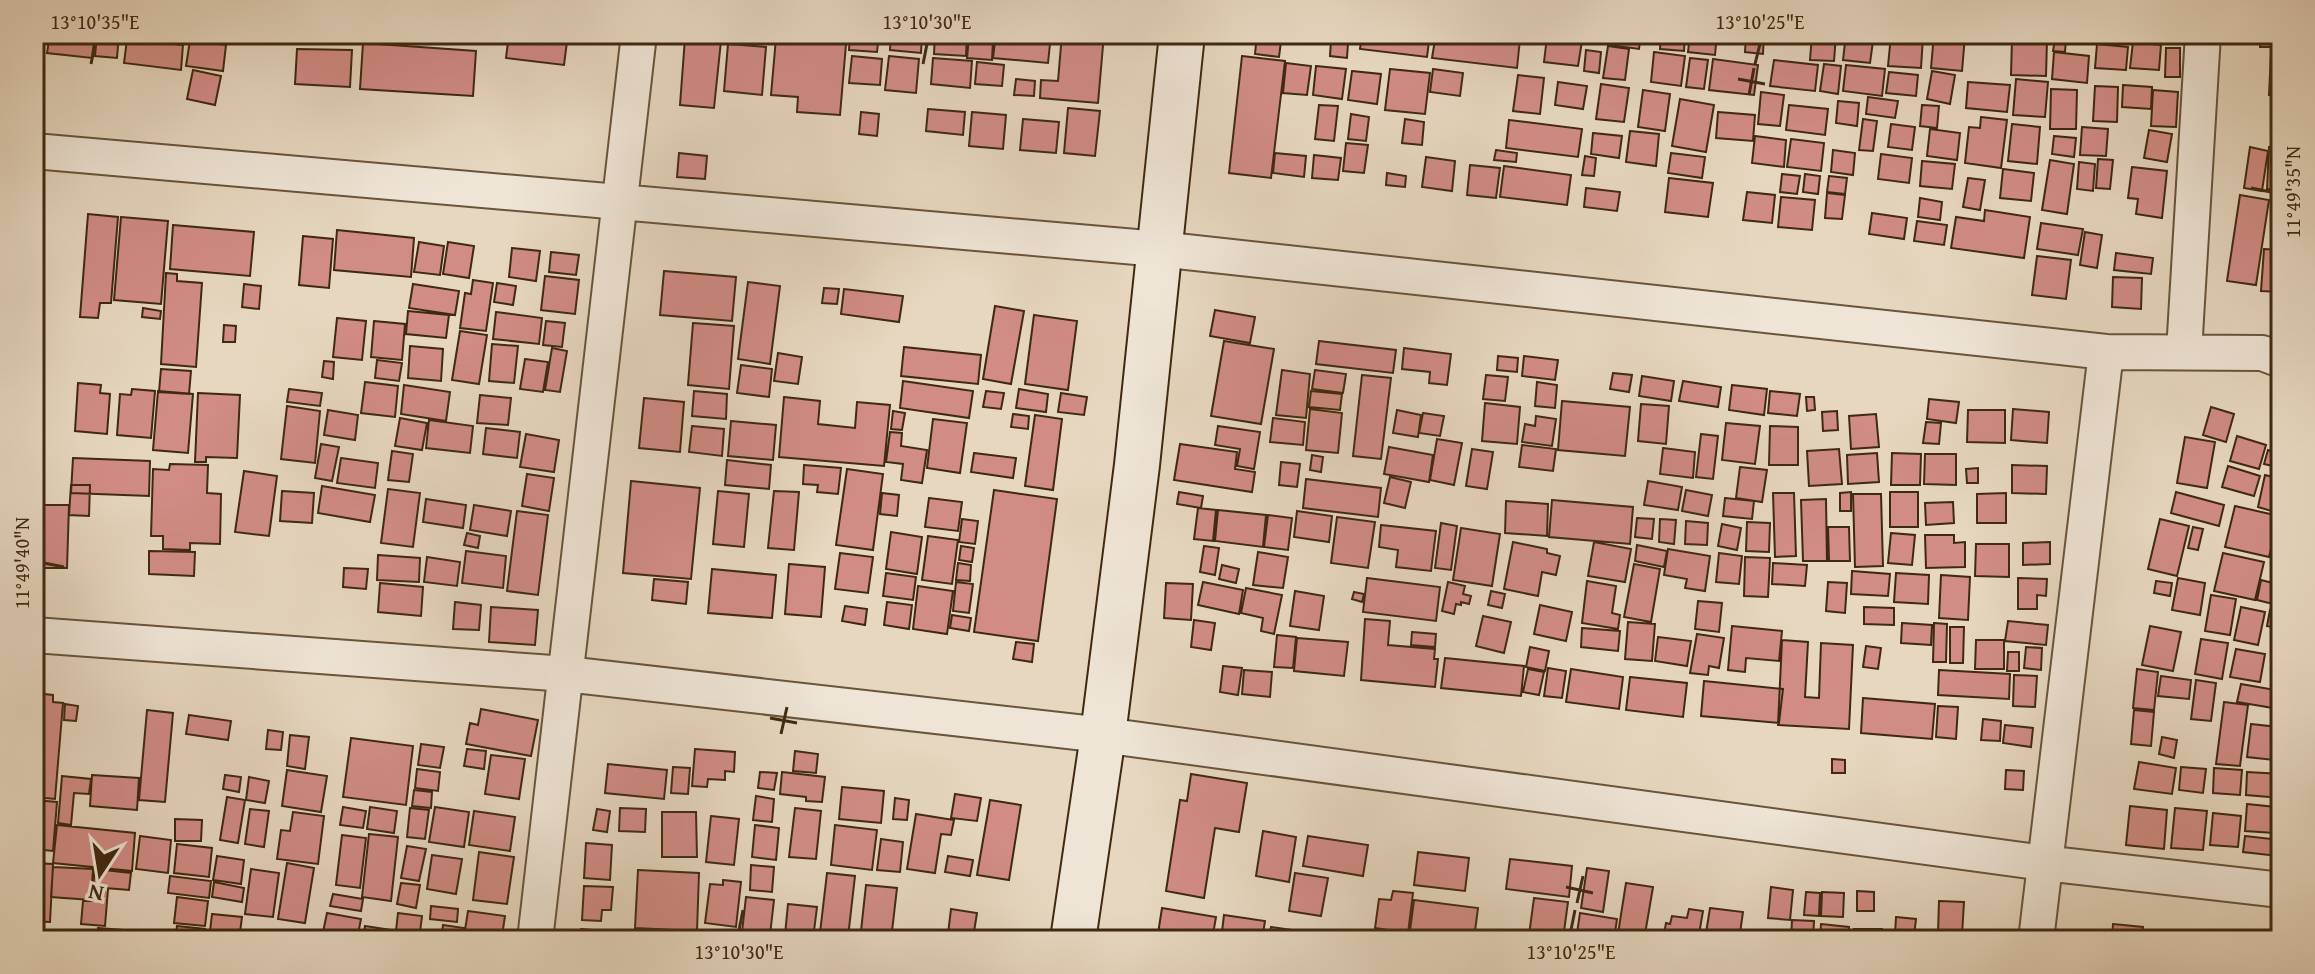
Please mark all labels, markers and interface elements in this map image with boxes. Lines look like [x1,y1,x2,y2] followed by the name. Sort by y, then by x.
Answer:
[51,7,139,36] text: 13°10'35"E
[883,7,971,36] text: 13°10'30"E
[1716,7,1804,36] text: 13°10'25"E
[2278,146,2307,238] text: 11°49'35"N
[7,517,36,609] text: 11°49'40"N
[60,834,140,914] north arrow
[85,876,106,911] text: N
[695,937,783,966] text: 13°10'30"E
[1527,937,1615,966] text: 13°10'25"E

